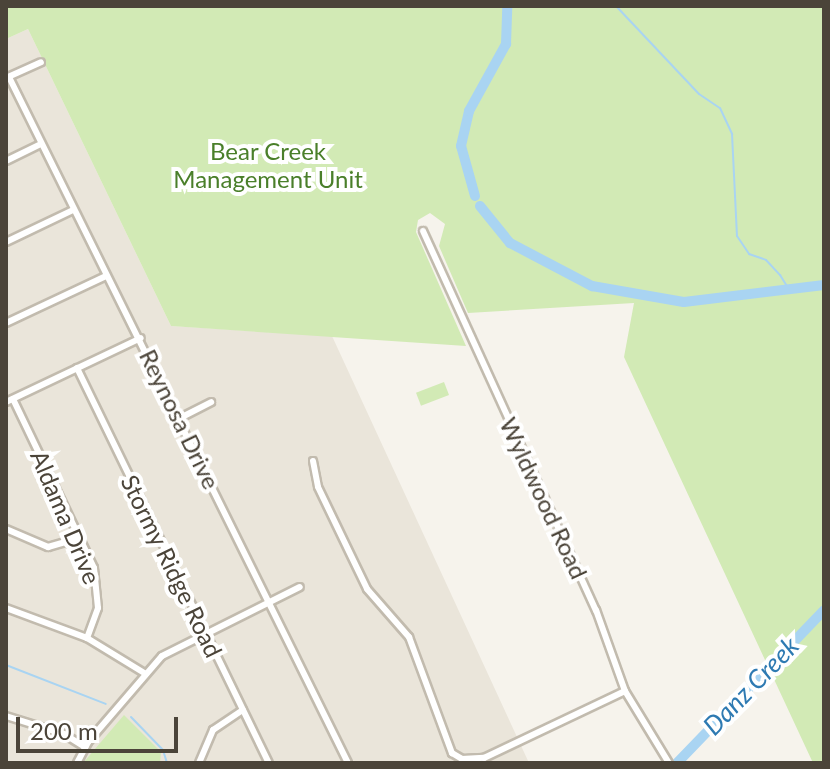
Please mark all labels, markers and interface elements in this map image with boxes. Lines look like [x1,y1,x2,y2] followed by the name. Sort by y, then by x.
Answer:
[173,137,363,193] park label: Bear Creek Management Unit
[134,345,226,493] street label: Reynosa Drive
[494,413,594,583] street label: Wyldwood Road
[25,446,107,588] street label: Aldama Drive
[115,470,229,662] street label: Stormy Ridge Road
[697,631,805,741] water label: Danz Creek
[20,701,182,751] scale bar
[30,716,98,745] text: 200 m

